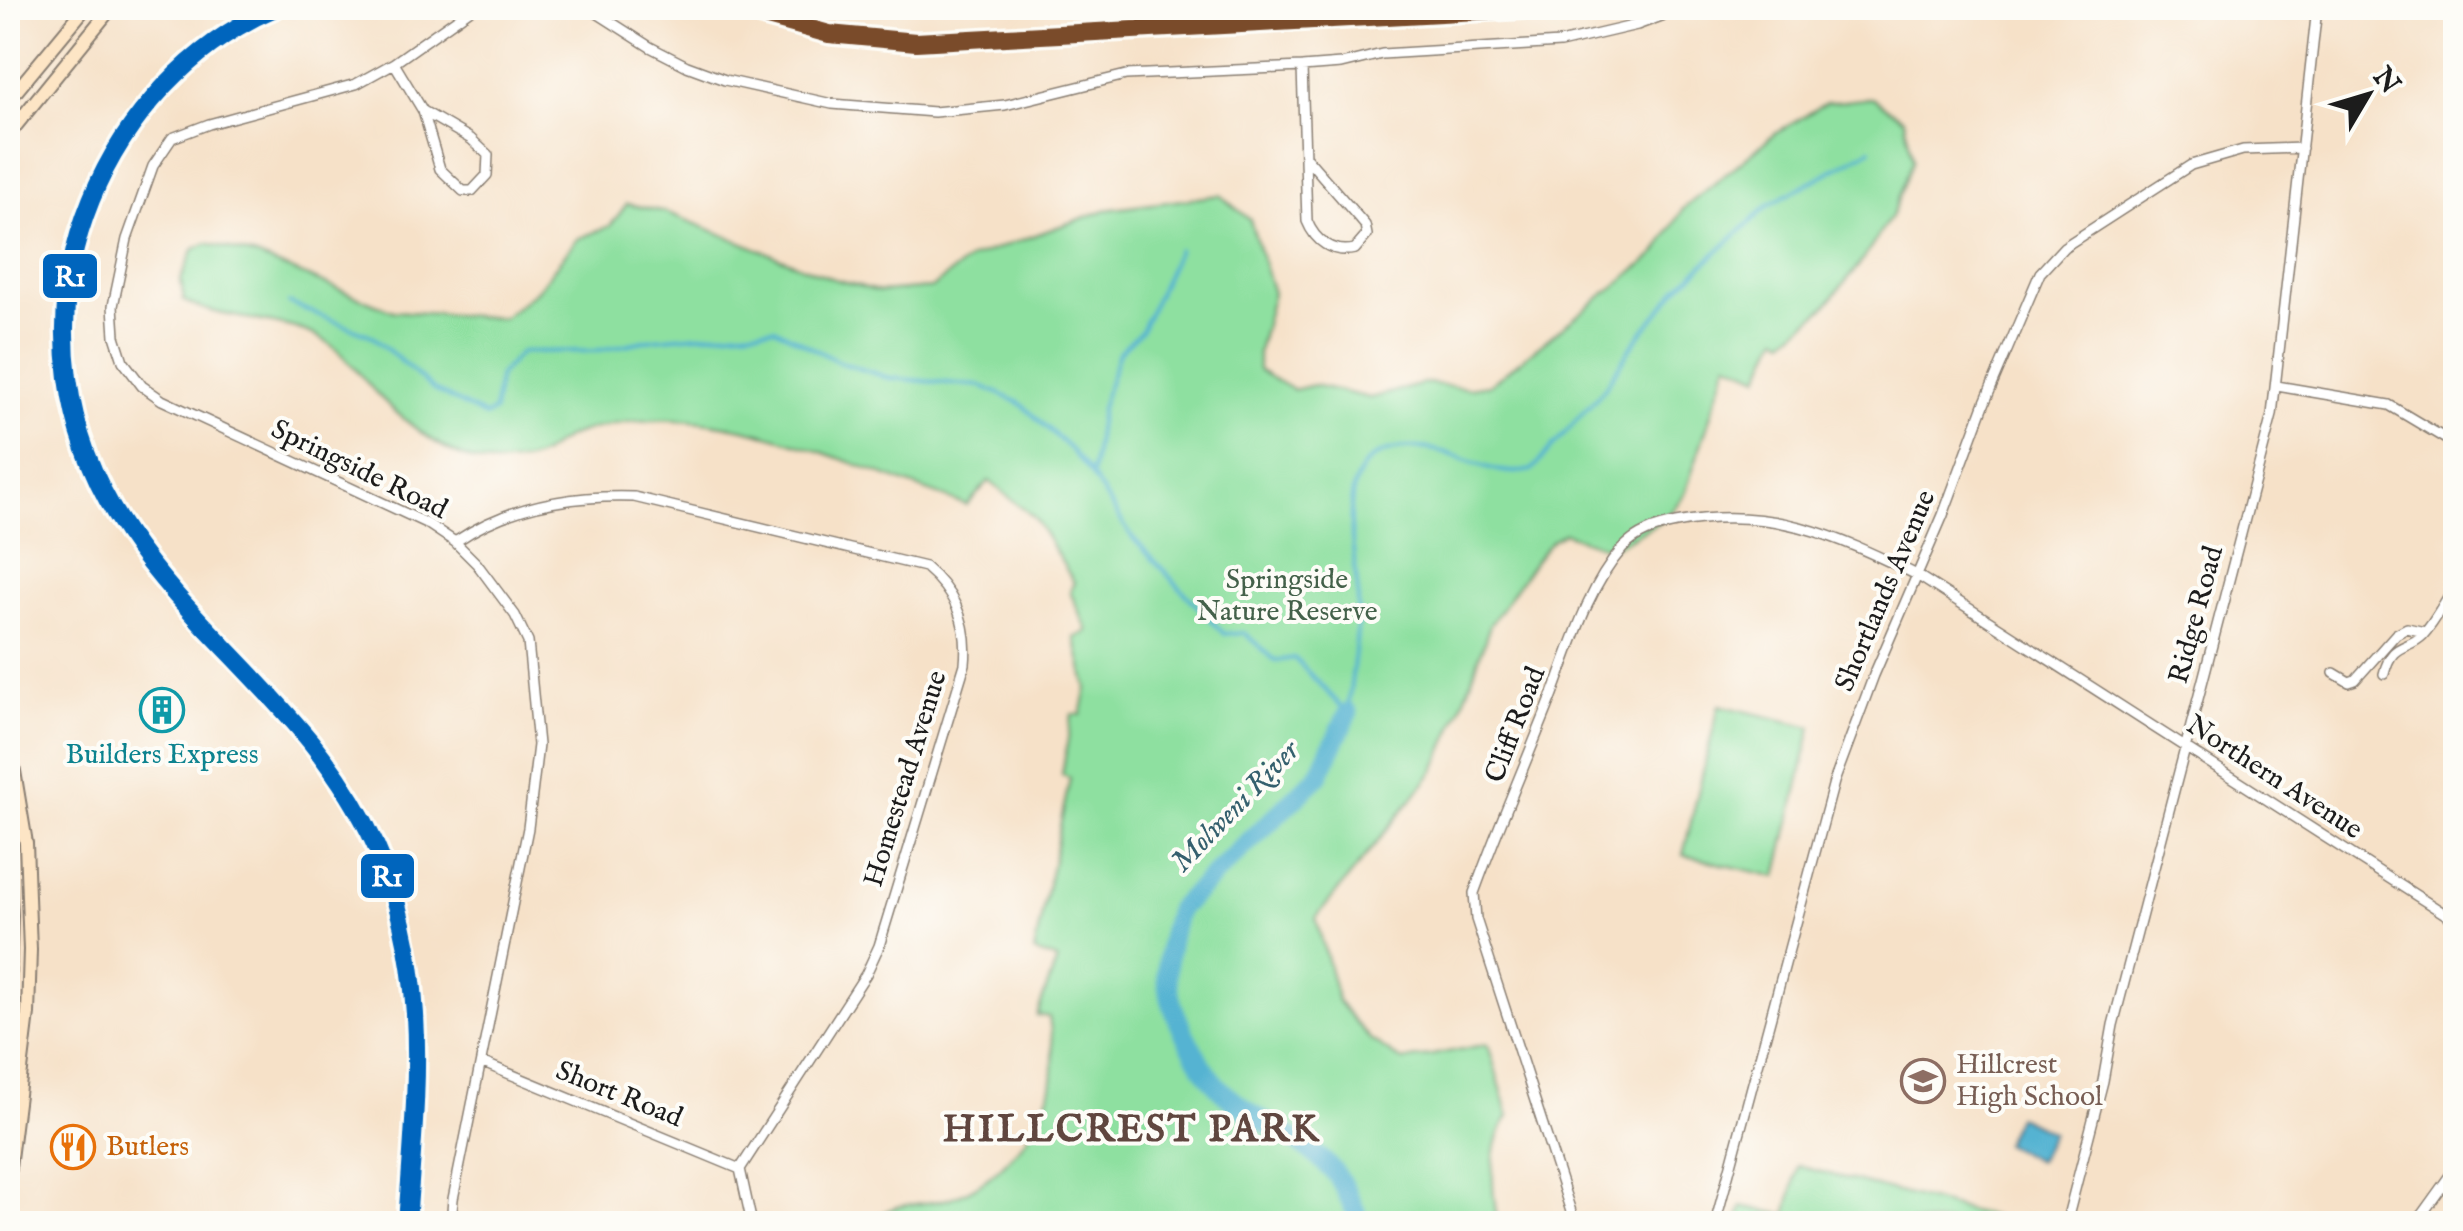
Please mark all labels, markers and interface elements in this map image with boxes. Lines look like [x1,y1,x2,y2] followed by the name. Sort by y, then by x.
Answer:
[2318,45,2418,145] north arrow
[2364,60,2407,101] text: N
[41,252,99,300] line badge: R1
[54,261,86,296] text: R1
[265,412,453,528] street label: Springside Road
[1828,485,1944,697] street label: Shortlands Avenue
[2162,542,2232,688] street label: Ridge Road
[1196,563,1378,630] park label: Springside Nature Reserve
[1478,662,1554,788] street label: Cliff Road
[857,667,956,891] street label: Homestead Avenue
[139,687,185,733] building icon: Builders Express
[2179,708,2369,848] street label: Northern Avenue
[1164,732,1310,881] water label: Molweni River
[65,738,259,773] place label: Builders Express
[359,852,416,900] line badge: R1
[371,861,403,896] text: R1
[1956,1048,2103,1115] place label: Hillcrest High School
[551,1054,687,1136] street label: Short Road
[1900,1058,1946,1104] school or university icon: Hillcrest High School
[943,1107,1321,1155] district label: HILLCREST PARK
[50,1124,96,1170] restaurant icon: Butlers
[106,1130,189,1165] place label: Butlers

